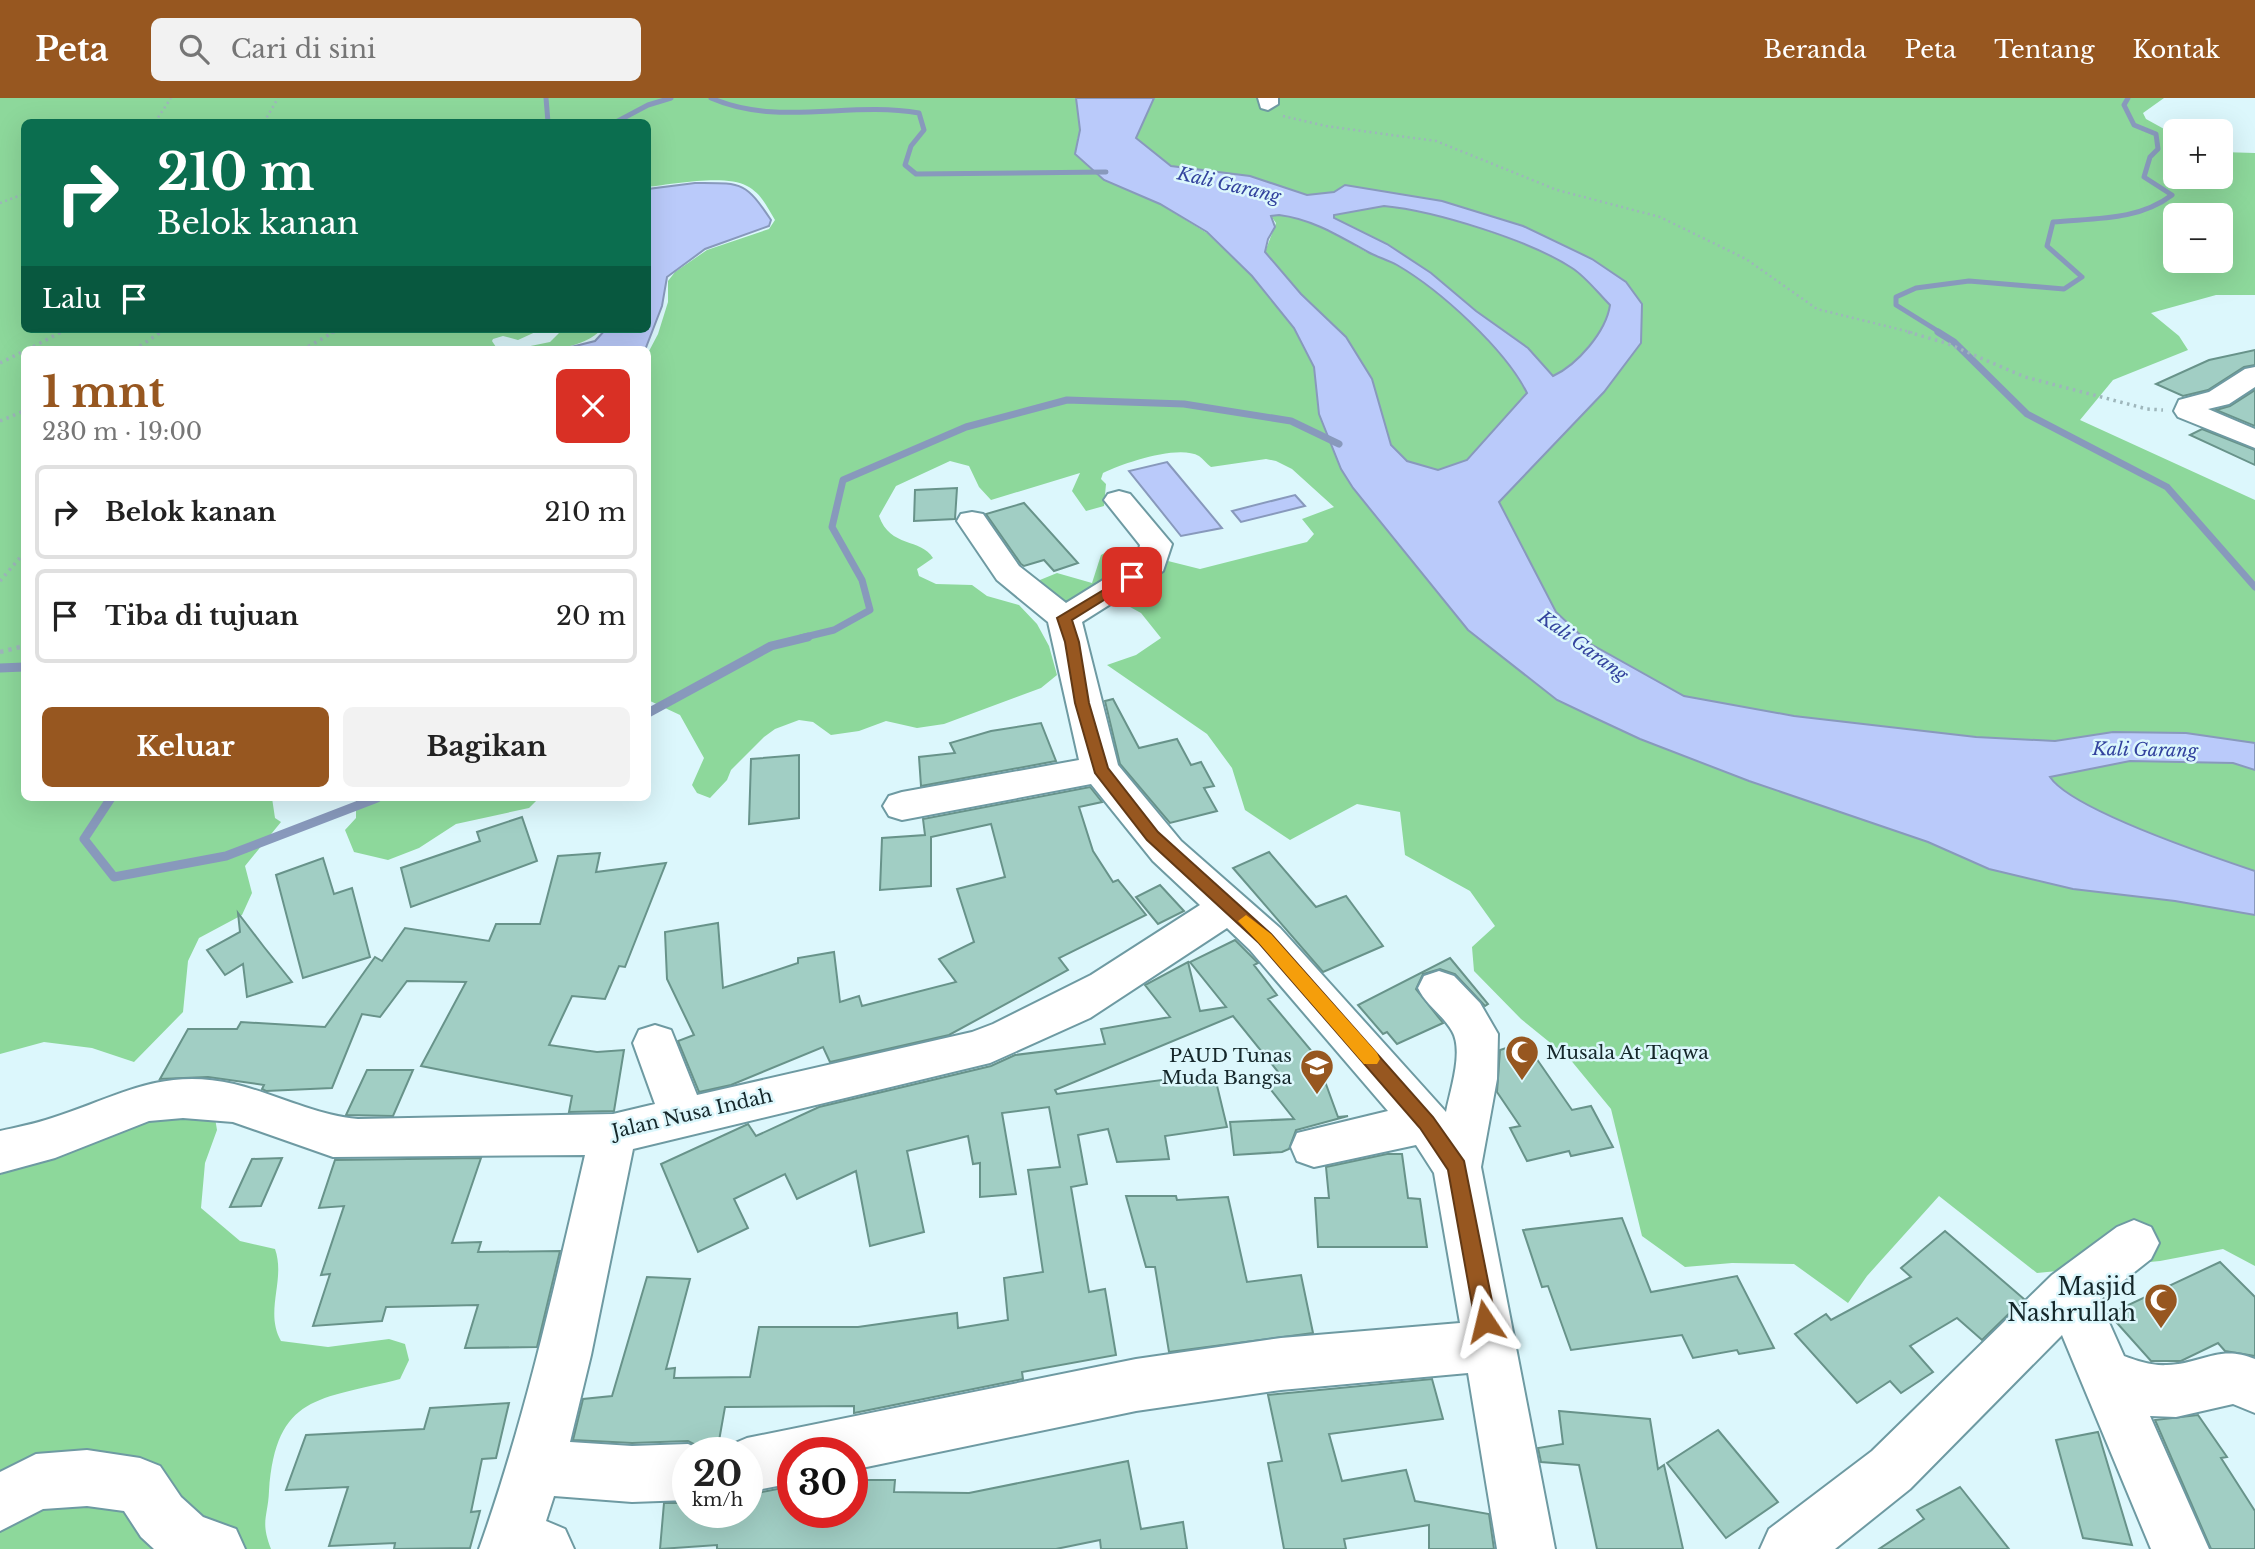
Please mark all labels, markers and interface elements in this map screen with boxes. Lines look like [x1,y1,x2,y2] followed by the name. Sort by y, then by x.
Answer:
[151,18,641,81] search box
[35,29,109,70] text: Peta
[175,30,213,68] icon: search
[231,33,376,65] text: Cari di sini
[1764,35,1866,64] text: Beranda
[1904,35,1956,64] text: Peta
[1994,35,2095,64] text: Tentang
[2133,35,2220,64] text: Kontak
[2163,119,2233,273] map controls
[2163,119,2233,189] button: +
[157,142,315,203] text: 210 m
[42,147,133,238] icon: right
[1174,162,1284,208] water label: Kali Garang
[157,203,359,243] text: Belok kanan
[2163,203,2233,273] button: −
[115,280,153,318] icon: arrive
[42,283,101,315] text: Lalu
[42,366,165,418] text: 1 mnt
[556,369,630,443] button: close
[42,418,202,446] text: 230 m · 19:00
[46,493,84,531] icon: right
[105,496,276,528] text: Belok kanan
[544,496,626,528] text: 210 m
[1102,547,1162,607] pin
[1113,558,1151,596] icon: arrive
[46,597,84,635] icon: arrive
[105,600,299,632] text: Tiba di tujuan
[556,600,626,632] text: 20 m
[1533,606,1633,686] water label: Kali Garang
[42,707,329,787] button: Keluar
[343,707,630,787] button: Bagikan
[2091,738,2199,762] water label: Kali Garang
[1503,1033,1541,1082] mosque icon: Musala At Taqwa
[1546,1041,1709,1064] place label: Musala At Taqwa
[1162,1044,1292,1089] place label: PAUD Tunas Muda Bangsa
[1298,1047,1336,1096] school or university icon: PAUD Tunas Muda Bangsa
[607,1084,775,1144] street label: Jalan Nusa Indah
[2007,1273,2136,1327] place label: Masjid Nashrullah
[2142,1281,2180,1330] mosque icon: Masjid Nashrullah
[1448,1284,1522,1358] position arrow
[777,1437,868,1528] speed limit sign: 30
[693,1452,742,1495] text: 20
[692,1489,743,1511] text: km/h

